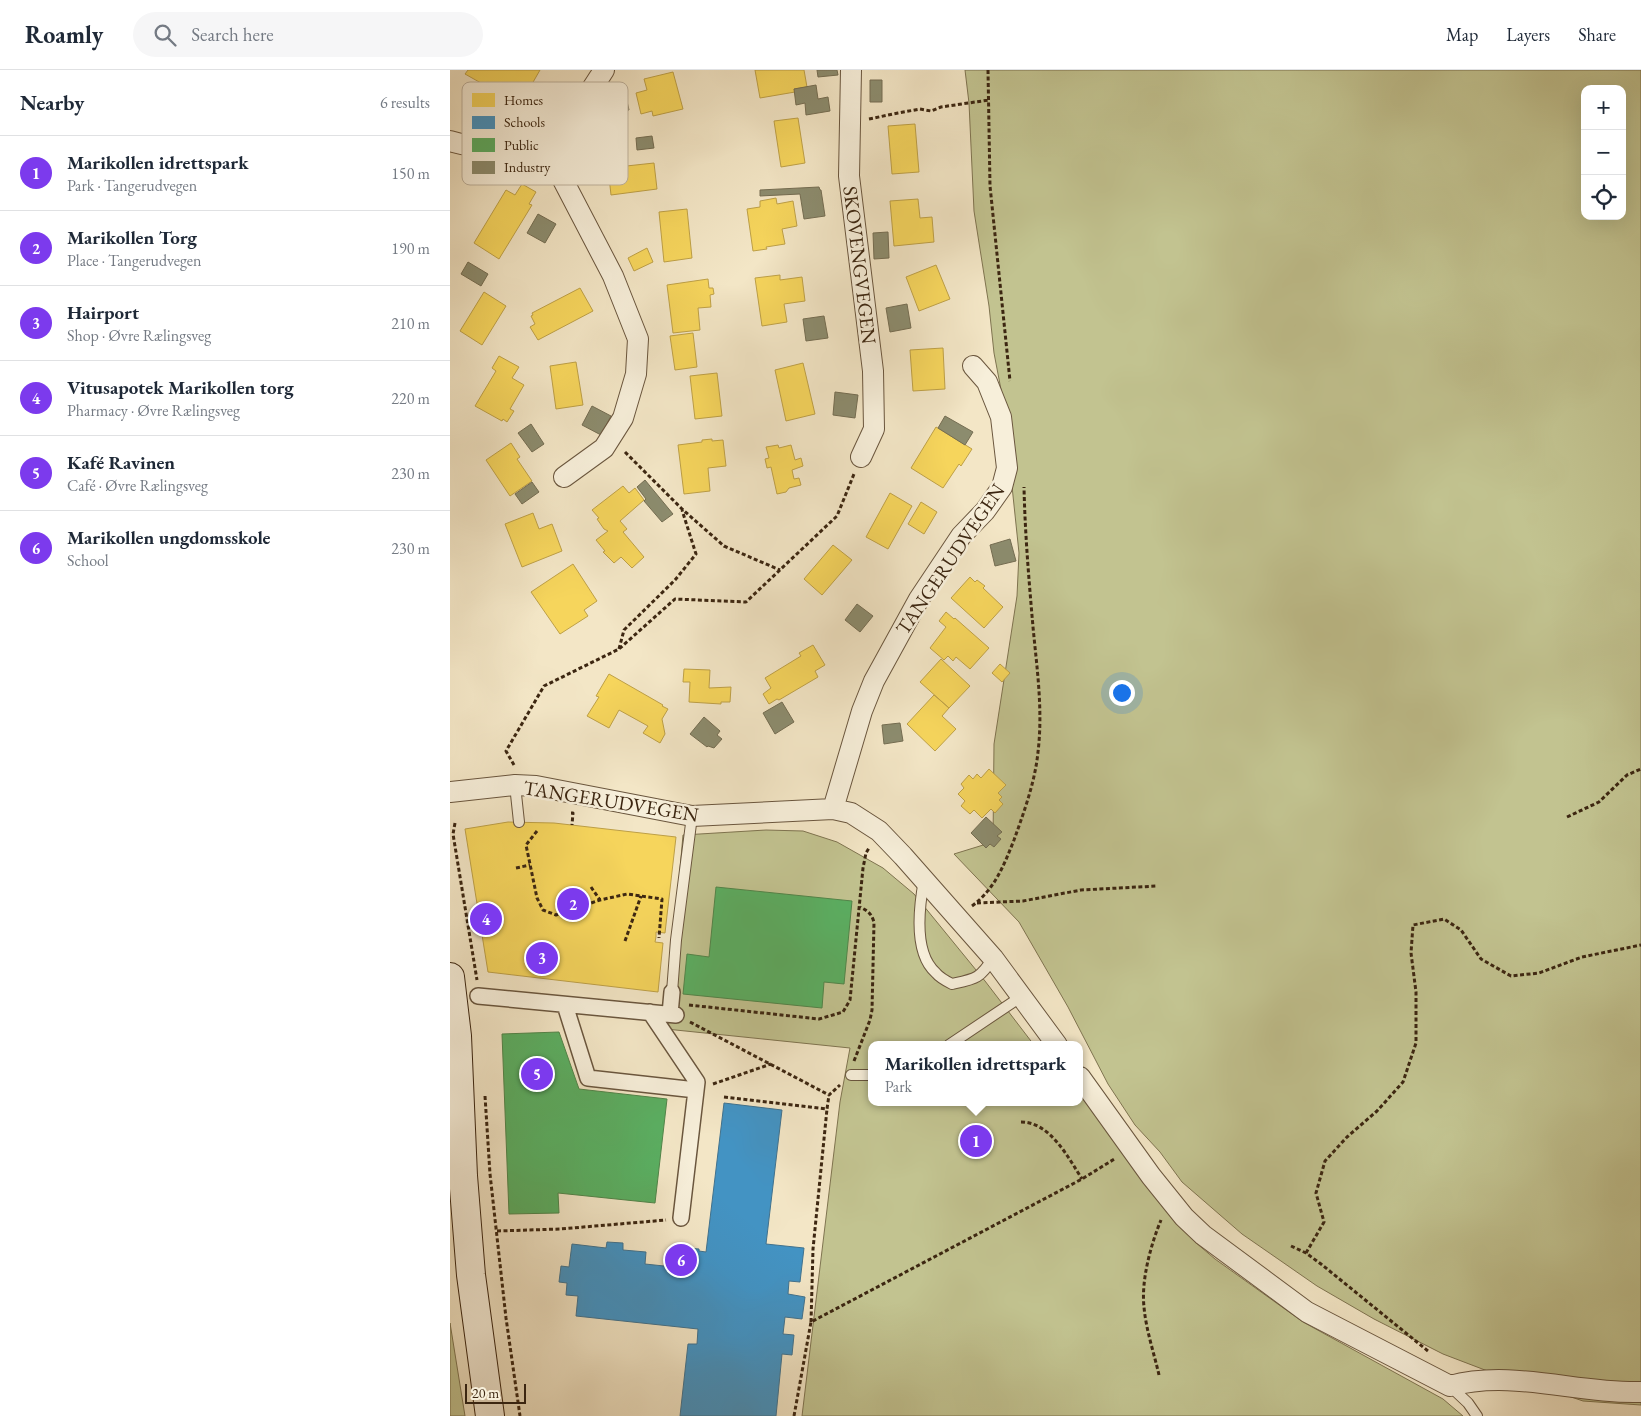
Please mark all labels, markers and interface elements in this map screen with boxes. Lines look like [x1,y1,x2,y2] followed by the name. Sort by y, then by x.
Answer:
[133,12,483,57] search box
[25,19,103,50] text: Roamly
[151,21,179,49] icon: search
[191,22,274,47] text: Search here
[1446,23,1478,46] text: Map
[1506,23,1550,46] text: Layers
[1578,23,1616,46] text: Share
[462,82,628,185] legend
[1581,85,1626,220] map controls
[1581,85,1626,130] button: +
[20,89,84,116] text: Nearby
[504,91,544,109] text: Homes
[380,92,430,113] text: 6 results
[504,113,545,131] text: Schools
[1581,130,1626,175] button: −
[504,136,539,154] text: Public
[67,150,249,175] text: Marikollen idrettspark
[504,158,551,176] text: Industry
[32,163,40,184] text: 1
[391,163,430,184] text: 150 m
[67,175,197,196] text: Park · Tangerudvegen
[1581,175,1626,220] button: locate
[837,184,883,346] street label: SKOVENGVEGEN
[67,225,197,250] text: Marikollen Torg
[32,238,40,259] text: 2
[391,238,430,259] text: 190 m
[67,250,202,271] text: Place · Tangerudvegen
[67,300,139,325] text: Hairport
[32,313,40,334] text: 3
[391,313,430,334] text: 210 m
[67,325,211,346] text: Shop · Øvre Rælingsveg
[67,375,294,400] text: Vitusapotek Marikollen torg
[32,388,40,409] text: 4
[391,388,430,409] text: 220 m
[67,400,240,421] text: Pharmacy · Øvre Rælingsveg
[67,450,175,475] text: Kafé Ravinen
[32,463,40,484] text: 5
[391,463,430,484] text: 230 m
[67,475,208,496] text: Café · Øvre Rælingsveg
[890,478,1010,640] street label: TANGERUDVEGEN
[67,525,270,550] text: Marikollen ungdomsskole
[32,538,40,559] text: 6
[391,538,430,559] text: 230 m
[67,550,109,571] text: School
[1109,680,1135,706] your location
[522,774,701,828] street label: TANGERUDVEGEN
[557,885,589,923] pin: 2
[470,900,502,938] pin: 4
[526,939,558,977] pin: 3
[868,1041,1083,1106] popup
[885,1051,1066,1076] text: Marikollen idrettspark
[521,1055,553,1093] pin: 5
[885,1076,912,1097] text: Park
[960,1122,992,1160] pin: 1
[665,1241,697,1279] pin: 6
[465,1381,526,1404] scale bar
[472,1384,499,1402] text: 20 m

